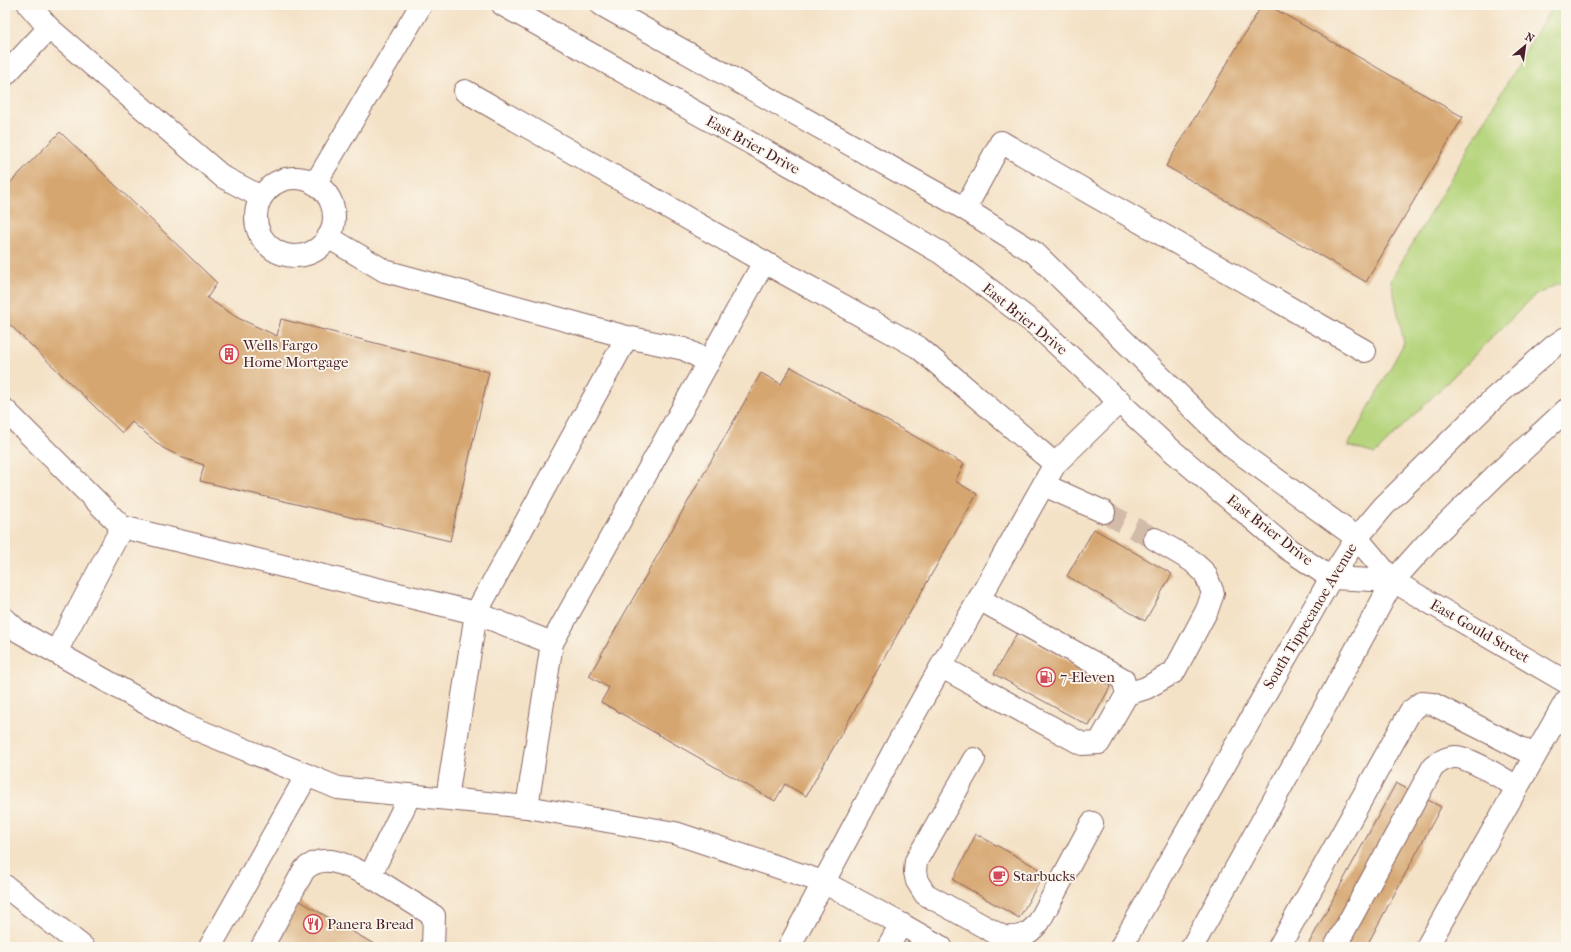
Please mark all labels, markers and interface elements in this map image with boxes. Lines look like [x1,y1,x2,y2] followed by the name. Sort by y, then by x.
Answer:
[1505,26,1545,66] north arrow
[1523,30,1537,46] text: N
[703,112,803,178] street label: East Brier Drive
[979,279,1072,359] street label: East Brier Drive
[242,336,349,371] place label: Wells Fargo Home Mortgage
[218,343,240,365] building icon: Wells Fargo Home Mortgage
[1223,491,1317,570] street label: East Brier Drive
[1259,539,1361,692] street label: South Tippecanoe Avenue
[1427,595,1533,667] street label: East Gould Street
[1035,666,1057,688] fuel station icon: 7-Eleven
[1060,668,1115,686] place label: 7-Eleven
[988,865,1010,887] cafe icon: Starbucks
[1013,867,1076,885] place label: Starbucks
[302,913,324,935] restaurant icon: Panera Bread
[327,915,415,933] place label: Panera Bread

